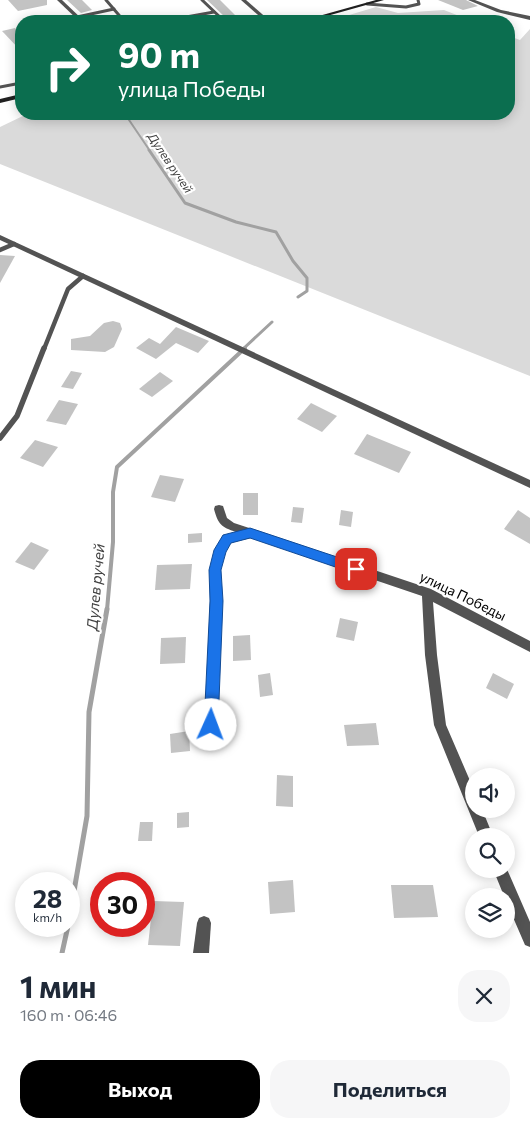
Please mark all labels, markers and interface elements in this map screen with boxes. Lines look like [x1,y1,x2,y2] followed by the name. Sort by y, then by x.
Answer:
[118,32,200,75] text: 90 m
[35,35,100,100] icon: right
[118,75,266,102] text: улица Победы
[145,129,196,195] water label: Дулев ручей
[82,542,108,633] water label: Дулев ручей
[335,548,377,590] pin
[342,555,370,583] icon: arrive
[417,567,509,624] street label: улица Победы
[184,698,236,750] position arrow
[465,768,515,938] map controls
[465,768,515,818] button: sound
[465,828,515,878] button: search
[90,872,155,937] speed limit sign: 30
[33,883,62,913] text: 28
[465,888,515,938] button: layers
[33,910,62,924] text: km/h
[20,967,96,1004] text: 1 мин
[458,970,510,1022] button: close
[20,1005,117,1024] text: 160 m · 06:46
[20,1060,260,1118] button: Выход
[270,1060,510,1118] button: Поделиться

